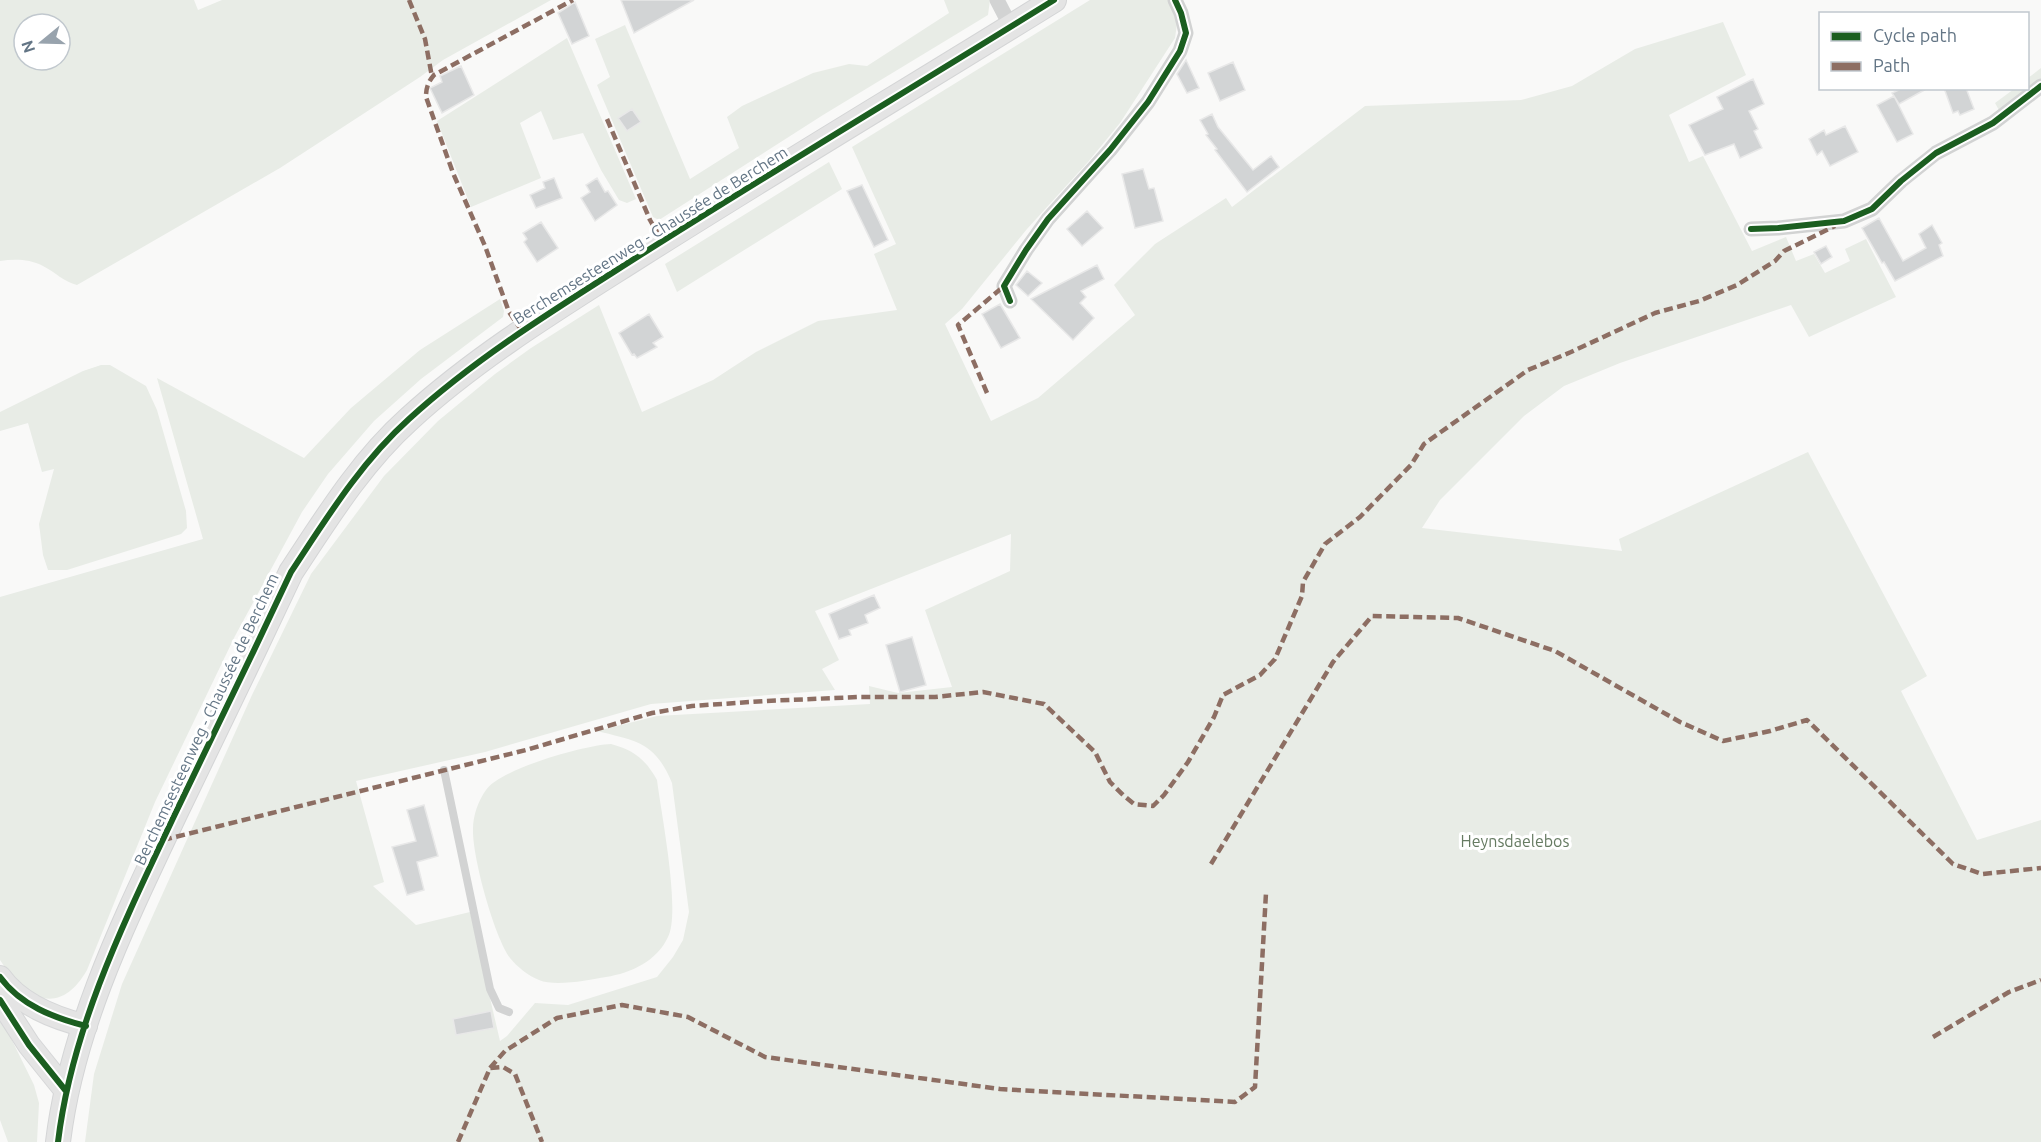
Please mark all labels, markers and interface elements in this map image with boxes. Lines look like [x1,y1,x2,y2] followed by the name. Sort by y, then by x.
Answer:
[12,12,72,72] north arrow
[1819,12,2029,90] legend
[1873,25,1957,45] text: Cycle path
[17,38,38,55] text: N
[1873,55,1910,75] text: Path
[510,143,790,327] street label: Berchemsesteenweg - Chaussée de Berchem
[130,570,282,868] street label: Berchemsesteenweg - Chaussée de Berchem
[1461,832,1569,850] park label: Heynsdaelebos

